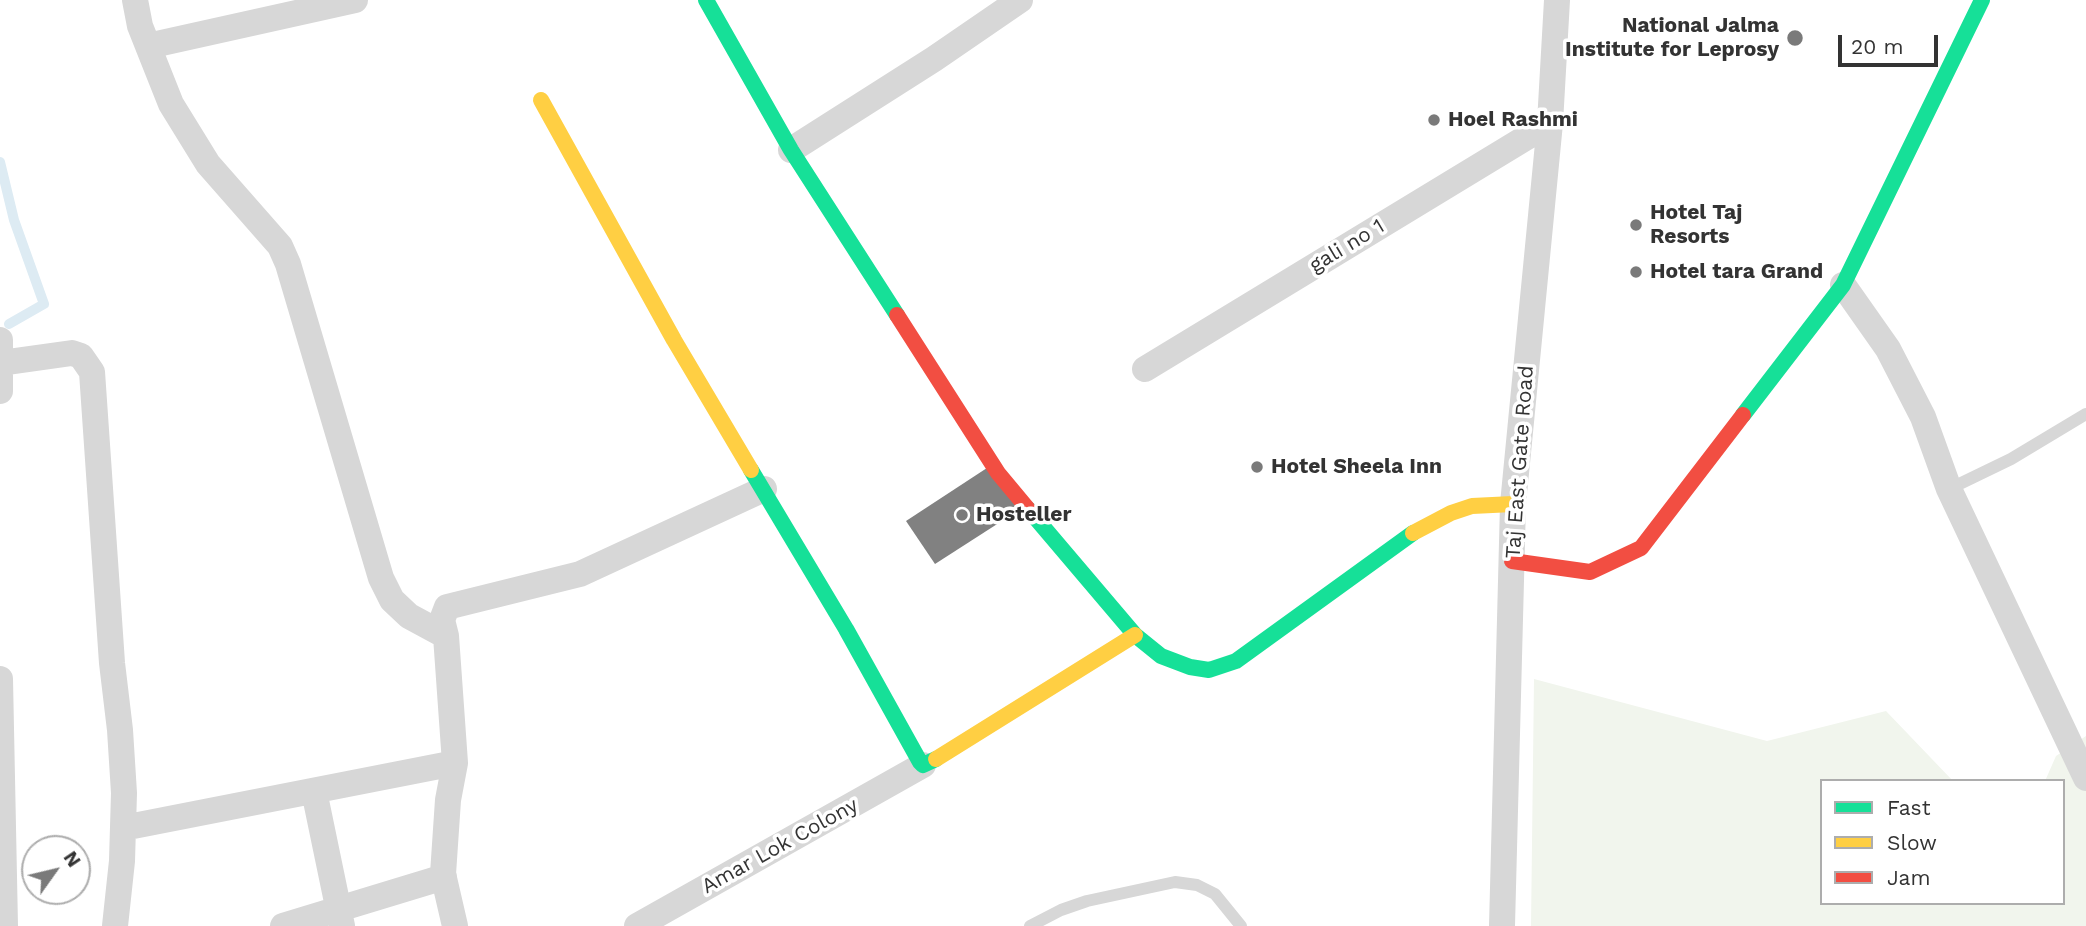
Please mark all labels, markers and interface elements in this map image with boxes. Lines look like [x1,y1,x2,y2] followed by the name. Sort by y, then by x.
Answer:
[1565,13,1779,63] place label: National Jalma Institute for Leprosy
[1841,21,1941,65] scale bar
[1785,28,1805,48] marker: National Jalma Institute for Leprosy
[1851,34,1903,59] text: 20 m
[1448,107,1578,133] place label: Hoel Rashmi
[1426,112,1442,128] marker: Hoel Rashmi
[1650,200,1742,250] place label: Hotel Taj Resorts
[1305,214,1389,278] street label: gali no 1
[1628,217,1644,233] marker: Hotel Taj Resorts
[1650,259,1823,285] place label: Hotel tara Grand
[1628,264,1644,280] marker: Hotel tara Grand
[1501,365,1539,559] street label: Taj East Gate Road
[1271,454,1442,480] place label: Hotel Sheela Inn
[1249,459,1265,475] marker: Hotel Sheela Inn
[976,502,1072,528] place label: Hosteller
[954,507,970,523] marker: Hosteller
[1820,779,2065,905] legend
[697,793,863,899] street label: Amar Lok Colony
[1887,795,1931,820] text: Fast
[1887,830,1937,855] text: Slow
[21,835,91,905] north arrow
[59,847,86,871] text: N
[1887,865,1930,890] text: Jam

